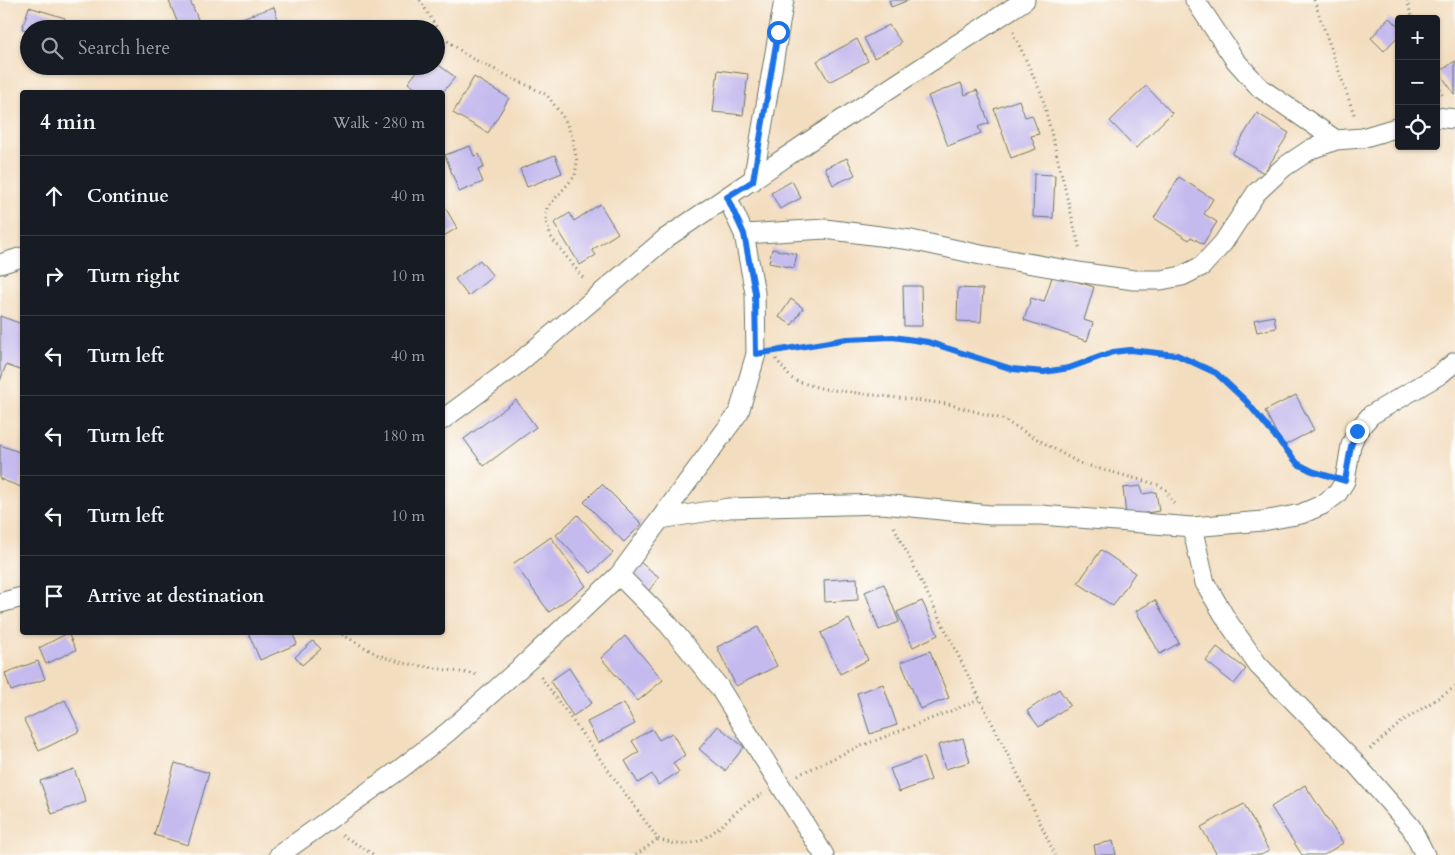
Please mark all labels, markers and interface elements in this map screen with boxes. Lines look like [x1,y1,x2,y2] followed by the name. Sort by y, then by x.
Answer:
[1395,15,1440,150] map controls
[1395,15,1440,60] button: +
[20,20,445,75] search box
[767,21,790,44] route start
[38,34,66,62] icon: search
[78,35,170,61] text: Search here
[1395,60,1440,105] button: −
[1395,105,1440,150] button: locate
[40,108,96,137] text: 4 min
[333,112,425,134] text: Walk · 280 m
[40,182,68,210] icon: ahead
[87,183,169,209] text: Continue
[391,185,425,207] text: 40 m
[40,262,68,290] icon: right
[87,263,179,289] text: Turn right
[391,265,425,287] text: 10 m
[40,342,68,370] icon: left
[87,343,164,369] text: Turn left
[391,345,425,367] text: 40 m
[1346,420,1369,443] route end
[40,422,68,450] icon: left
[87,423,164,449] text: Turn left
[383,425,425,447] text: 180 m
[40,502,68,530] icon: left
[87,503,164,529] text: Turn left
[391,505,425,527] text: 10 m
[40,582,68,610] icon: arrive
[87,583,264,609] text: Arrive at destination

